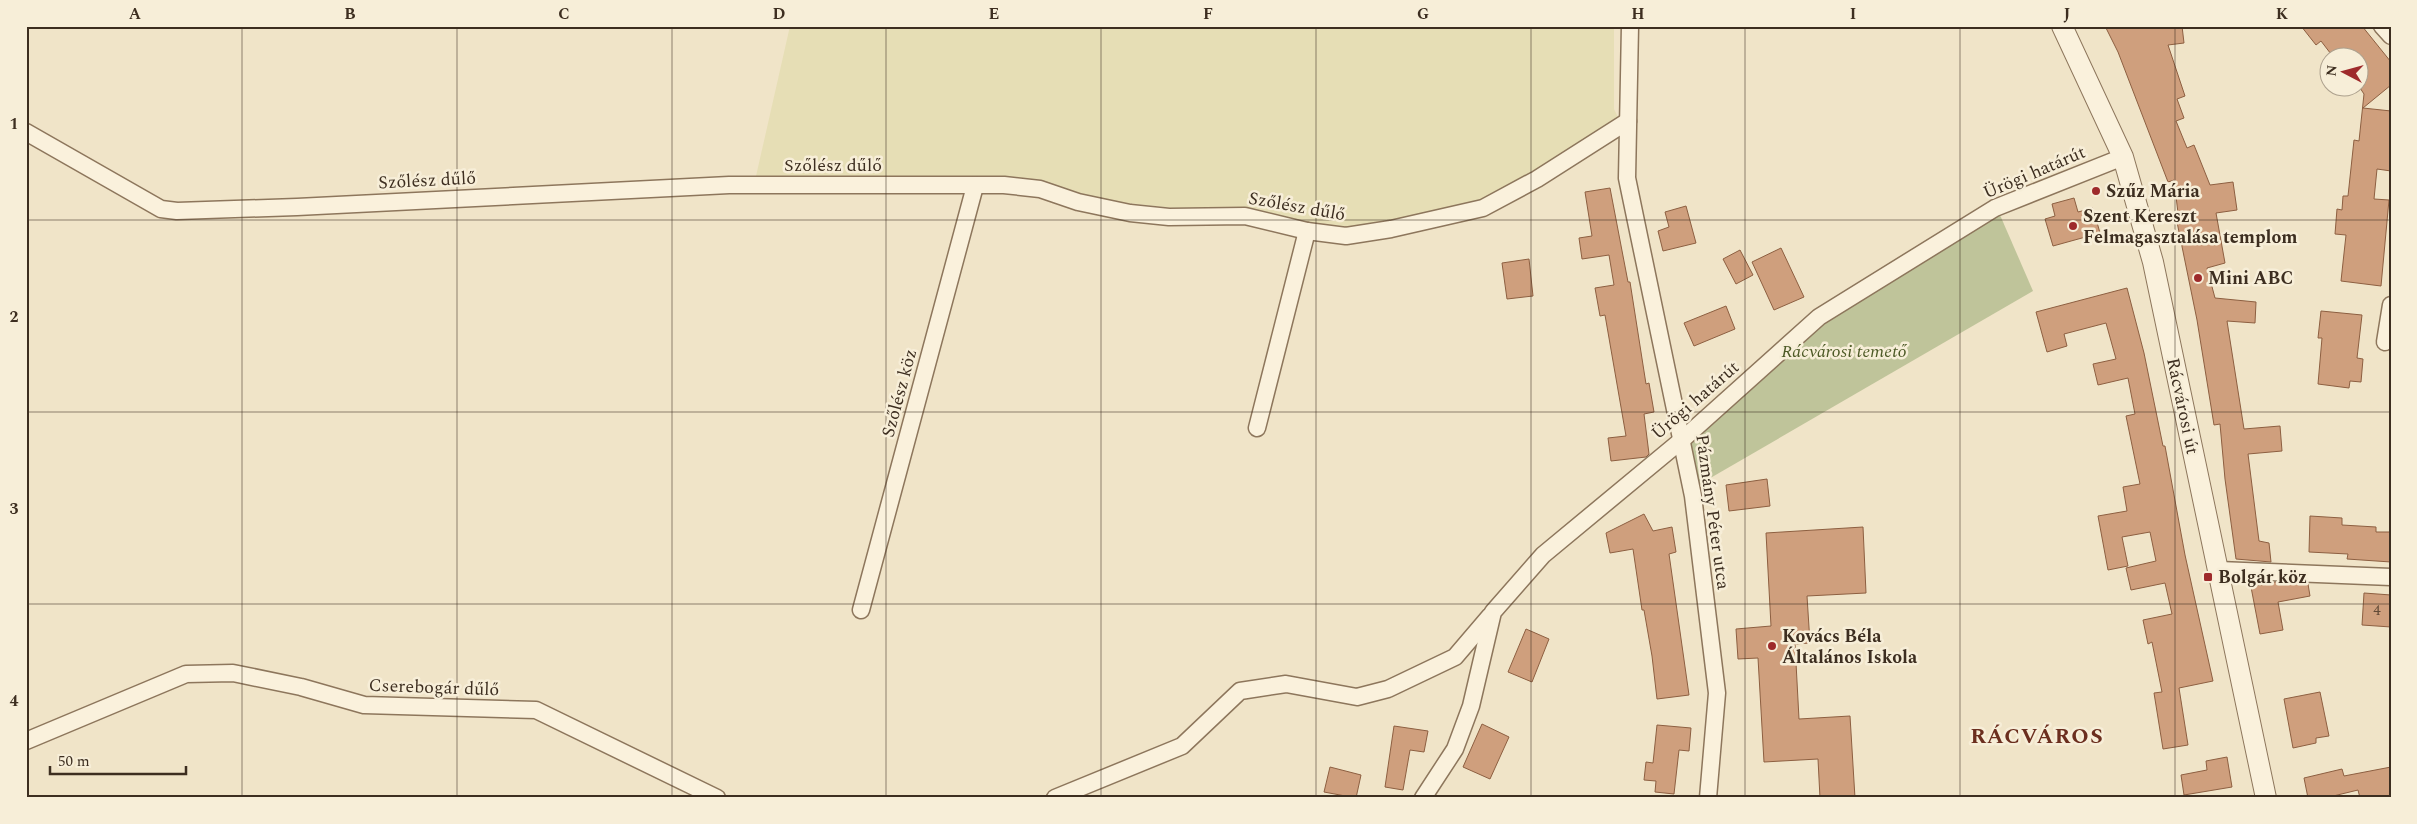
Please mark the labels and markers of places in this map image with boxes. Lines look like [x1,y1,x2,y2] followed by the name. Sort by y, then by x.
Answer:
[2106,178,2200,205] place label: Szűz Mária
[2090,185,2102,197] marker: Szűz Mária
[2083,203,2298,251] place label: Szent Kereszt Felmagasztalása templom
[2067,220,2079,232] marker: Szent Kereszt Felmagasztalása templom
[2208,265,2293,292] place label: Mini ABC
[2192,272,2204,284] marker: Mini ABC
[2218,564,2307,591] place label: Bolgár köz
[2202,571,2214,583] marker: Bolgár köz
[1782,623,1918,671] place label: Kovács Béla Általános Iskola
[1766,640,1778,652] marker: Kovács Béla Általános Iskola

